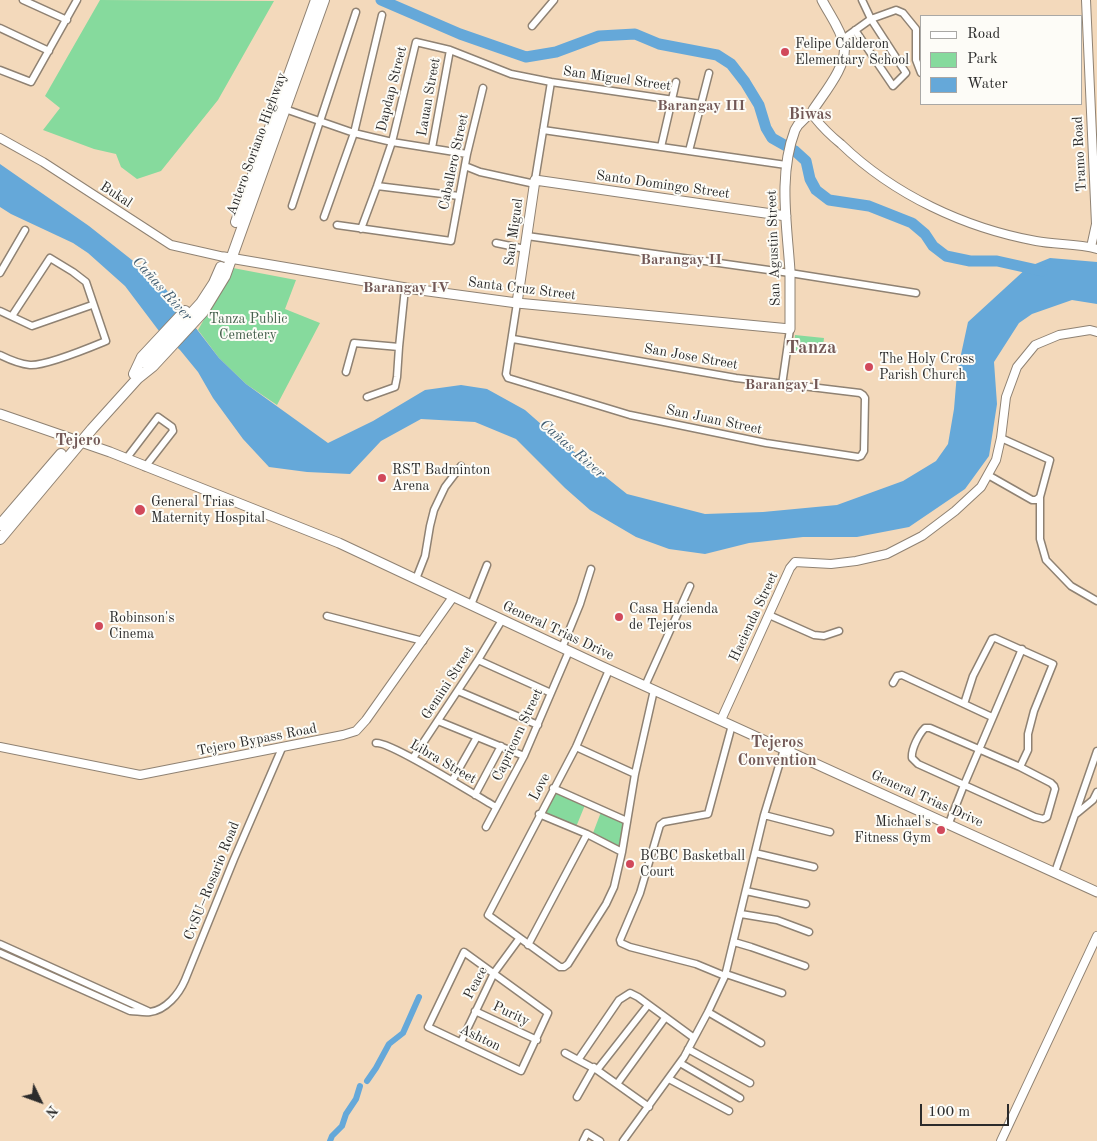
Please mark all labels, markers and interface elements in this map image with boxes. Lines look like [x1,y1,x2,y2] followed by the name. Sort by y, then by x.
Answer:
[920,15,1082,105] legend
[967,27,1000,42] text: Road
[795,36,909,68] place label: Felipe Calderon Elementary School
[373,44,411,134] street label: Dapdap Street
[779,46,791,58] marker: Felipe Calderon Elementary School
[967,52,998,67] text: Park
[414,57,444,137] street label: Lauan Street
[562,63,672,95] street label: San Miguel Street
[223,70,291,218] street label: Antero Soriano Highway
[967,77,1008,92] text: Water
[657,97,745,115] district label: Barangay III
[789,105,831,125] district label: Biwas
[436,112,472,212] street label: Caballero Street
[1070,116,1090,192] street label: Tramo Road
[595,167,731,203] street label: Santo Domingo Street
[97,178,135,212] street label: Bukal
[764,190,784,306] street label: San Agustin Street
[501,197,527,267] street label: San Miguel
[640,251,722,269] district label: Barangay II
[128,253,196,325] water label: Cañas River
[467,274,577,304] street label: Santa Cruz Street
[363,279,449,297] district label: Barangay IV
[209,311,287,344] park label: Tanza Public Cemetery
[785,337,837,359] district label: Tanza
[643,340,739,374] street label: San Jose Street
[879,351,974,384] place label: The Holy Cross Parish Church
[863,361,875,373] marker: The Holy Cross Parish Church
[745,376,819,394] district label: Barangay I
[665,402,763,438] street label: San Juan Street
[536,416,608,482] water label: Cañas River
[55,431,101,451] district label: Tejero
[392,462,490,494] place label: RST Badminton Arena
[376,472,388,484] marker: RST Badminton Arena
[151,494,265,526] place label: General Trias Maternity Hospital
[133,503,147,517] marker: General Trias Maternity Hospital
[726,569,782,665] street label: Hacienda Street
[500,598,616,664] street label: General Trias Drive
[629,601,718,634] place label: Casa Hacienda de Tejeros
[109,610,174,642] place label: Robinson's Cinema
[613,611,625,623] marker: Casa Hacienda de Tejeros
[93,620,105,632] marker: Robinson's Cinema
[418,643,478,723] street label: Gemini Street
[489,686,547,784] street label: Capricorn Street
[196,720,318,760] street label: Tejero Bypass Road
[737,733,817,771] district label: Tejeros Convention
[407,736,479,788] street label: Libra Street
[868,767,986,831] street label: General Trias Drive
[526,770,554,804] street label: Love
[854,814,931,846] place label: Michael's Fitness Gym
[181,819,243,943] street label: CvSU–Rosario Road
[935,824,947,836] marker: Michael's Fitness Gym
[640,848,745,880] place label: BCBC Basketball Court
[624,858,636,870] marker: BCBC Basketball Court
[460,964,492,1002] street label: Peace
[490,998,532,1030] street label: Purity
[457,1021,503,1055] street label: Ashton
[15,1076,65,1126] north arrow
[922,1094,1011,1126] scale bar
[42,1102,60,1120] text: N
[928,1105,970,1120] text: 100 m

